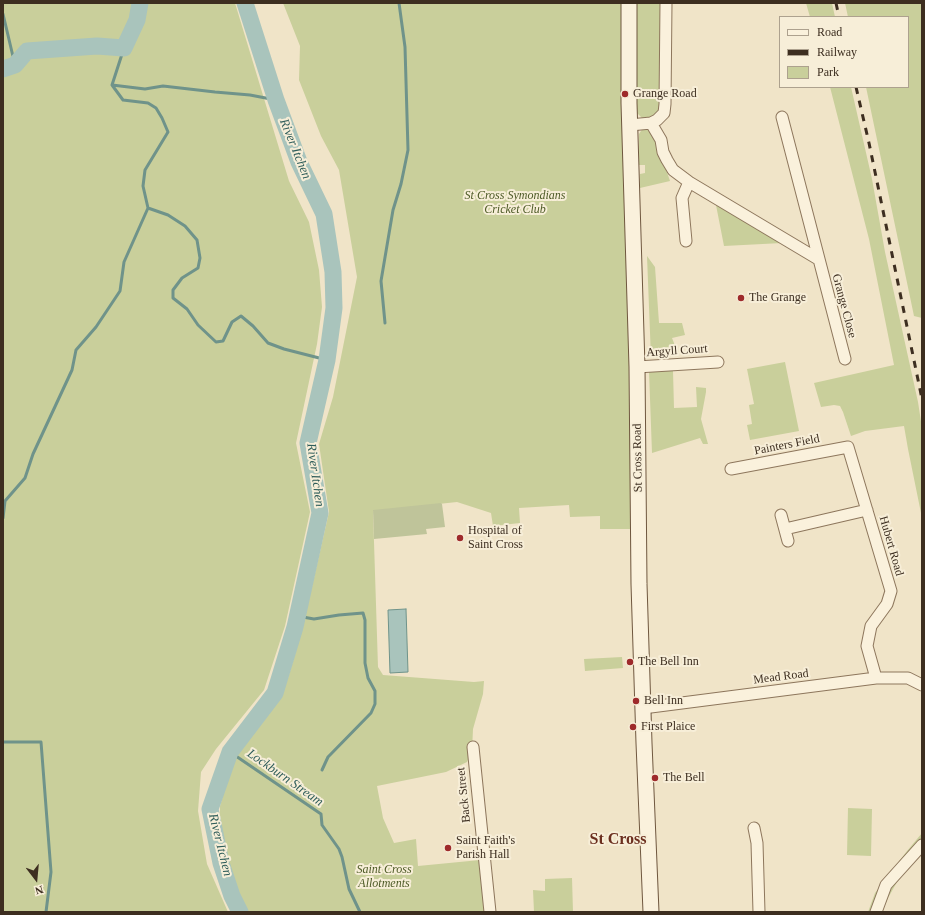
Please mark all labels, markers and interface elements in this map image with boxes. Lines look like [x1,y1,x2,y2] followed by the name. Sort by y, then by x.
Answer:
[779,16,909,88] legend
[817,25,842,39] text: Road
[817,45,857,59] text: Railway
[817,65,839,79] text: Park
[633,87,697,101] place label: Grange Road
[620,89,630,99] marker: Grange Road
[276,116,314,182] water label: River Itchen
[465,189,565,217] park label: St Cross Symondians Cricket Club
[829,272,859,340] street label: Grange Close
[749,291,806,305] place label: The Grange
[736,293,746,303] marker: The Grange
[646,342,708,360] street label: Argyll Court
[630,424,646,492] street label: St Cross Road
[753,432,821,458] street label: Painters Field
[303,442,327,508] water label: River Itchen
[876,514,906,578] street label: Hubert Road
[468,524,523,552] place label: Hospital of Saint Cross
[455,533,465,543] marker: Hospital of Saint Cross
[638,655,699,669] place label: The Bell Inn
[625,657,635,667] marker: The Bell Inn
[753,666,809,688] street label: Mead Road
[644,694,683,708] place label: Bell Inn
[631,696,641,706] marker: Bell Inn
[641,720,695,734] place label: First Plaice
[628,722,638,732] marker: First Plaice
[244,746,326,810] water label: Lockburn Stream
[454,767,474,823] street label: Back Street
[663,771,705,785] place label: The Bell
[650,773,660,783] marker: The Bell
[205,812,235,878] water label: River Itchen
[589,830,647,850] district label: St Cross
[456,834,515,862] place label: Saint Faith's Parish Hall
[443,843,453,853] marker: Saint Faith's Parish Hall
[16,859,56,899] north arrow
[356,863,412,891] park label: Saint Cross Allotments
[34,884,45,897] text: N

